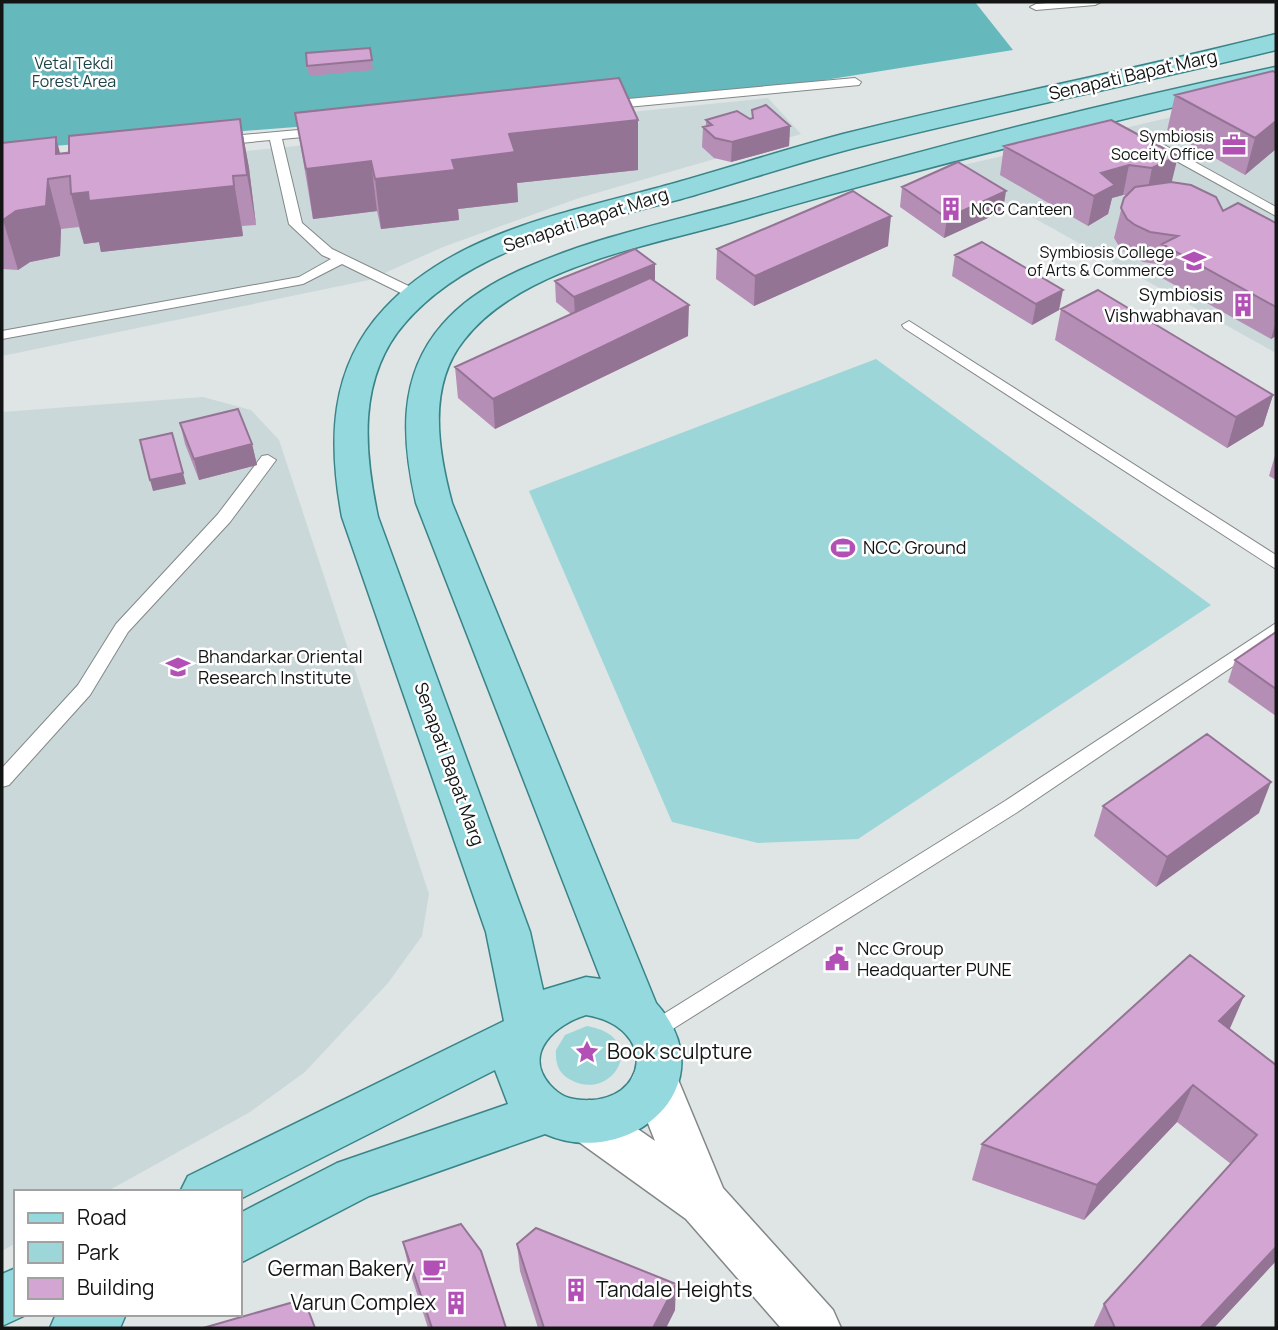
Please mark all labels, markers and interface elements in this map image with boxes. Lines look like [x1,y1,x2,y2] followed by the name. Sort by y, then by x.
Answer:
[1046,43,1219,105] street label: Senapati Bapat Marg
[32,52,116,92] park label: Vetal Tekdi Forest Area
[1111,125,1214,165] place label: Symbiosis Soceity Office
[1220,131,1248,159] office icon: Symbiosis Soceity Office
[500,181,671,257] street label: Senapati Bapat Marg
[937,195,965,223] building icon: NCC Canteen
[971,198,1072,220] place label: NCC Canteen
[1027,241,1174,281] place label: Symbiosis College of Arts & Commerce
[1180,247,1208,275] school or university icon: Symbiosis College of Arts & Commerce
[1105,282,1223,327] place label: Symbiosis Vishwabhavan
[1229,291,1257,319] building icon: Symbiosis Vishwabhavan
[829,534,857,562] sports icon: NCC Ground
[863,535,966,559] place label: NCC Ground
[198,644,363,689] place label: Bhandarkar Oriental Research Institute
[164,653,192,681] school or university icon: Bhandarkar Oriental Research Institute
[409,679,491,849] street label: Senapati Bapat Marg
[857,936,1012,981] place label: Ncc Group Headquarter PUNE
[823,945,851,973] public building icon: Ncc Group Headquarter PUNE
[607,1037,752,1065] place label: Book sculpture
[573,1038,601,1066] place icon: Book sculpture
[14,1190,242,1316] legend
[77,1203,127,1231] text: Road
[77,1238,119,1266] text: Park
[268,1254,414,1282] place label: German Bakery
[420,1255,448,1283] cafe icon: German Bakery
[77,1273,154,1301] text: Building
[596,1275,753,1303] place label: Tandale Heights
[562,1276,590,1304] building icon: Tandale Heights
[290,1288,436,1316] place label: Varun Complex
[442,1289,470,1317] building icon: Varun Complex

